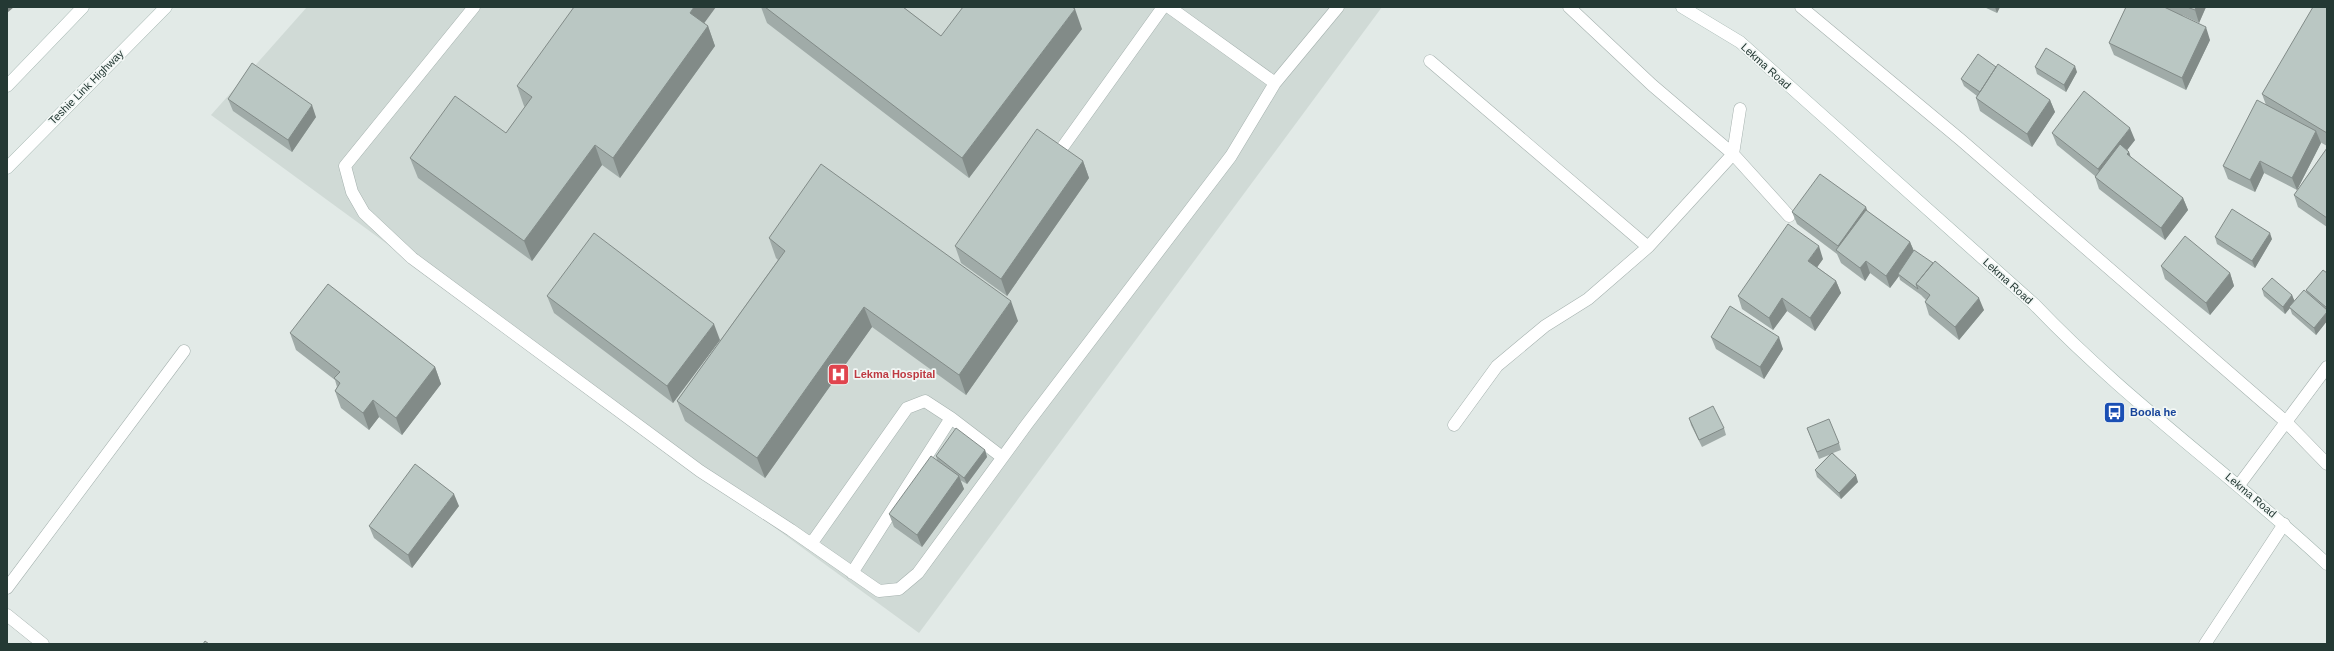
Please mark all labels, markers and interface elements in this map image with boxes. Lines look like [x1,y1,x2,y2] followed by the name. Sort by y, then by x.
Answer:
[1739,41,1793,91] street label: Lekma Road
[46,47,126,127] street label: Teshie Link Highway
[1981,256,2035,306] street label: Lekma Road
[825,361,851,387] hospital icon: Lekma Hospital
[854,368,935,380] place label: Lekma Hospital
[2102,399,2128,425] bus stop icon: Boola he
[2130,406,2176,418] place label: Boola he
[2223,470,2279,520] street label: Lekma Road

